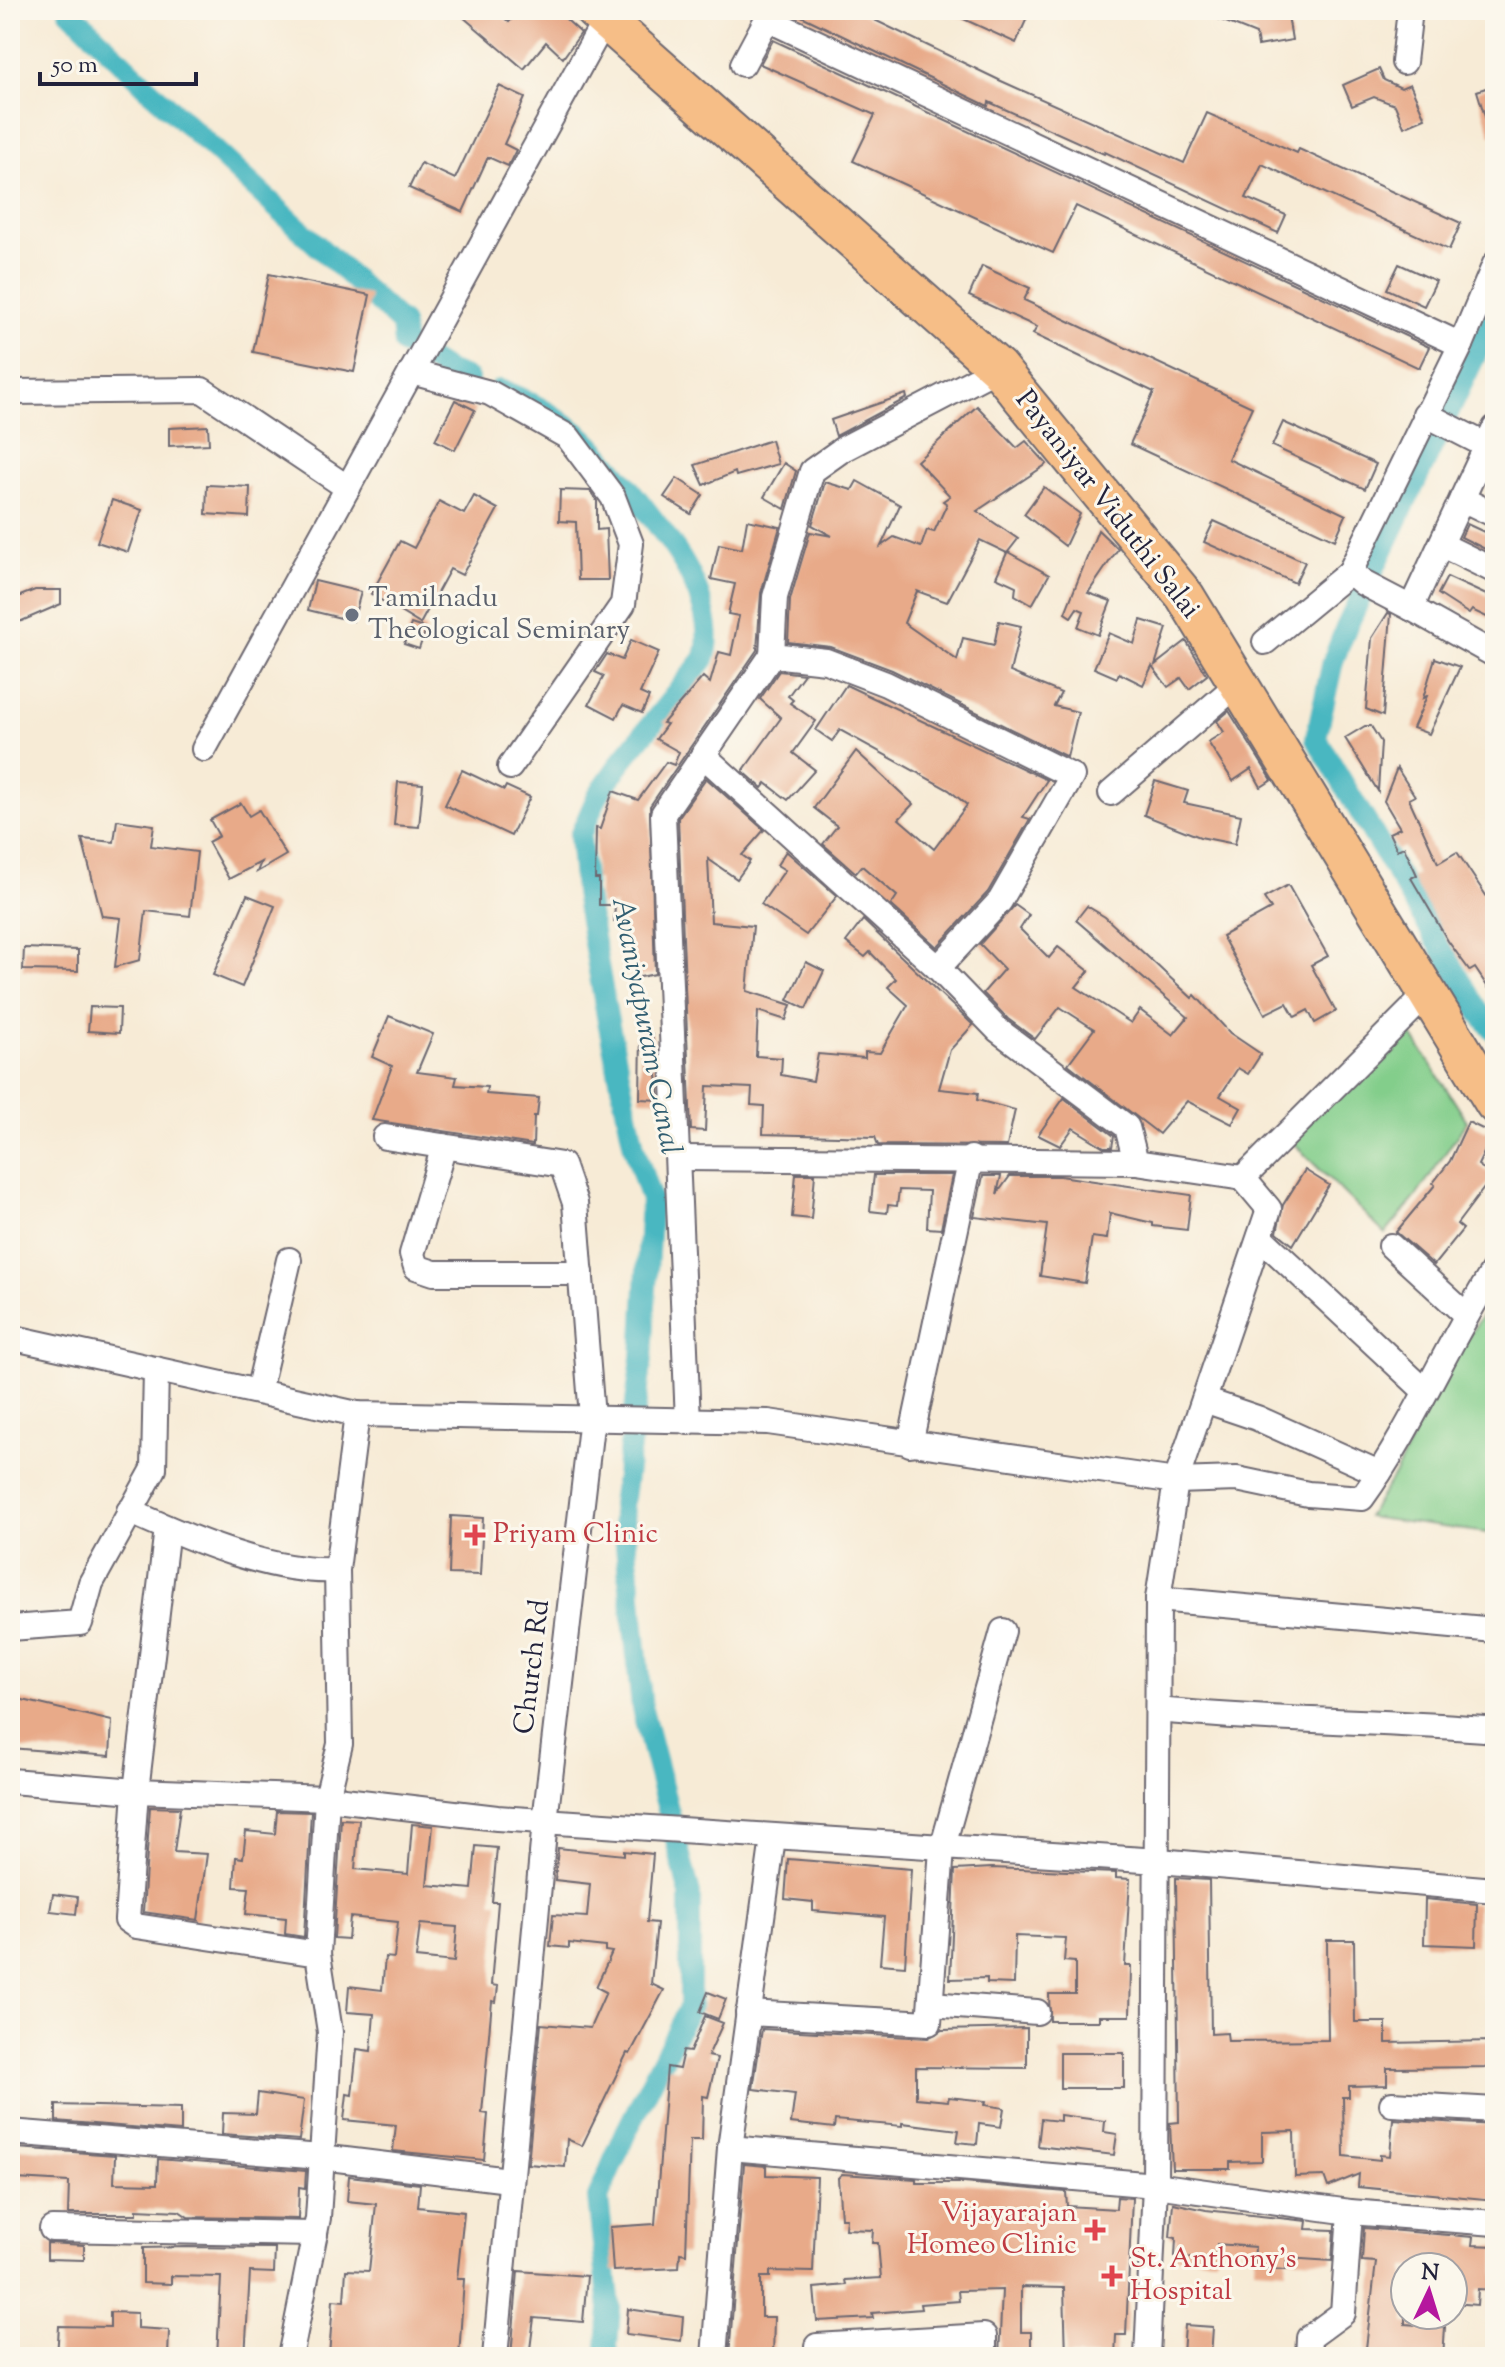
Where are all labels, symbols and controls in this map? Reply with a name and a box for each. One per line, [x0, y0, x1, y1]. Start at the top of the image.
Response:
scale bar [40, 36, 196, 86]
text: 50 m [50, 49, 98, 83]
street label: Payaniyar Viduthi Salai [1005, 382, 1209, 628]
place label: Tamilnadu Theological Seminary [368, 579, 630, 651]
marker: Tamilnadu Theological Seminary [343, 606, 361, 624]
water label: Avaniyapuram Canal [599, 893, 691, 1159]
place label: Priyam Clinic [493, 1515, 658, 1555]
marker: Priyam Clinic [464, 1524, 486, 1546]
street label: Church Rd [505, 1597, 561, 1737]
place label: Vijayarajan Homeo Clinic [907, 2194, 1077, 2266]
marker: Vijayarajan Homeo Clinic [1084, 2219, 1106, 2241]
place label: St. Anthony's Hospital [1130, 2240, 1297, 2312]
north arrow [1389, 2251, 1469, 2331]
text: N [1420, 2257, 1440, 2291]
marker: St. Anthony's Hospital [1101, 2265, 1123, 2287]

